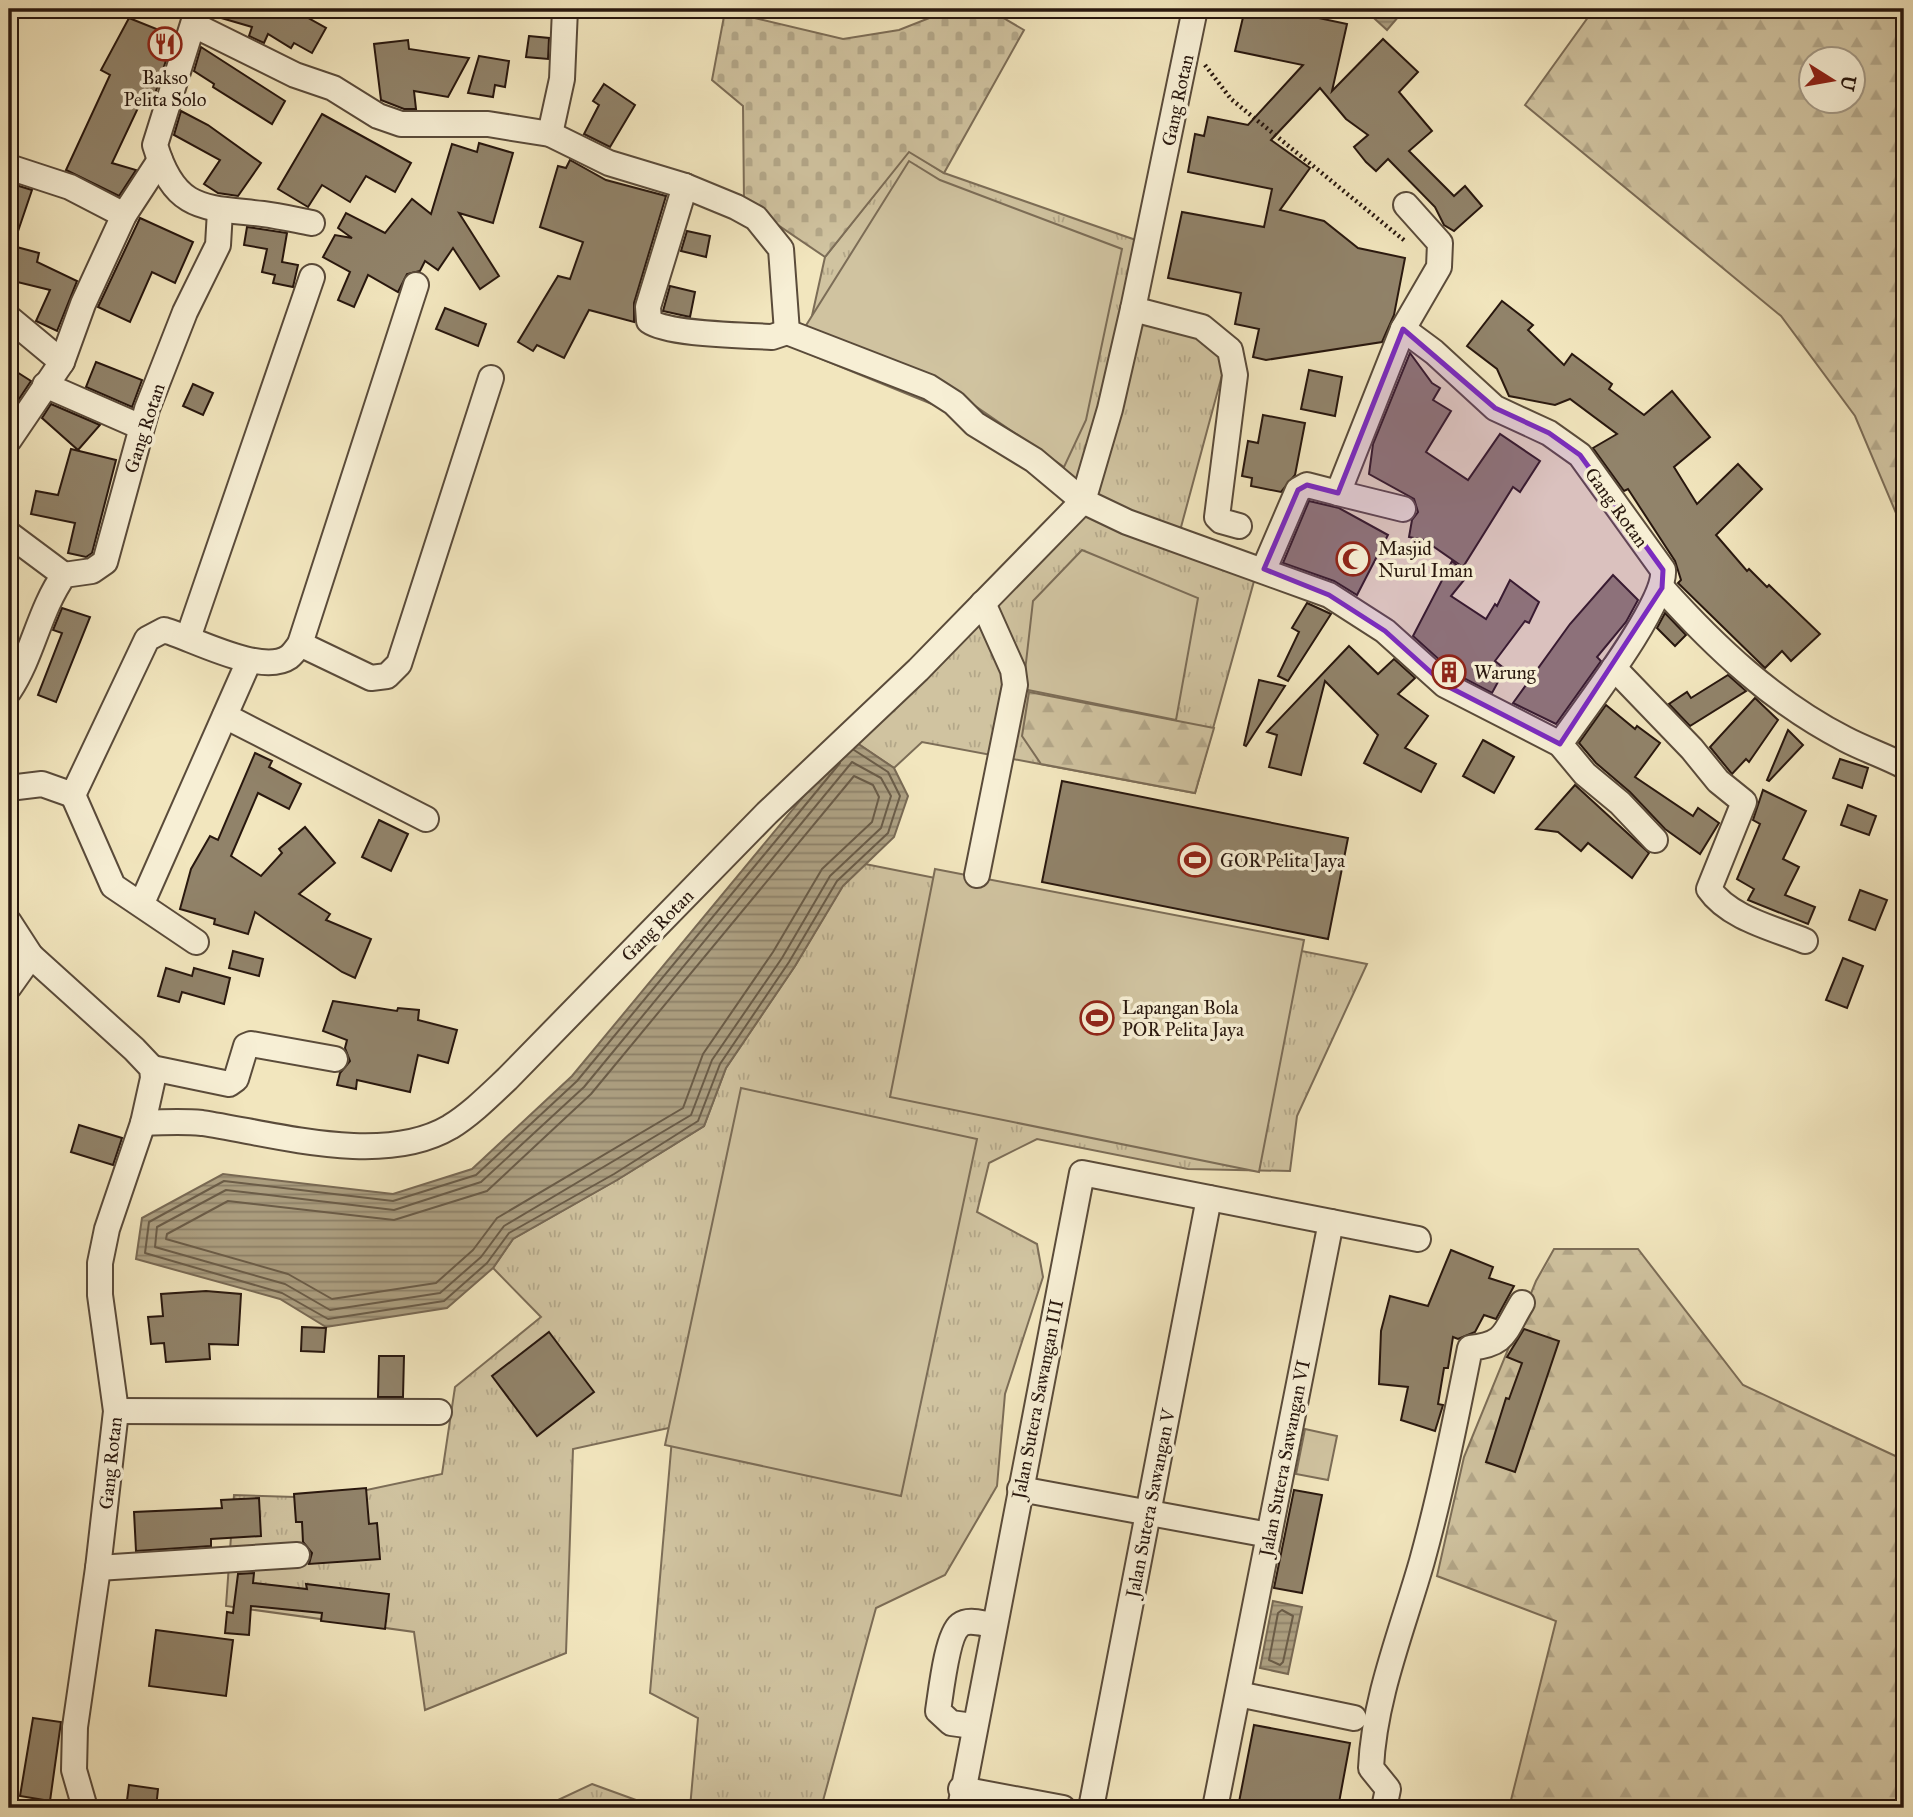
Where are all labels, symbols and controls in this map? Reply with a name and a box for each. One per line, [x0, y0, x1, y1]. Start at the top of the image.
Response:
restaurant icon: Bakso Pelita Solo [146, 25, 184, 63]
north arrow [1798, 46, 1868, 116]
street label: Gang Rotan [1157, 52, 1199, 148]
place label: Bakso Pelita Solo [124, 66, 207, 111]
text: U [1835, 74, 1861, 94]
street label: Gang Rotan [119, 380, 171, 476]
street label: Gang Rotan [1579, 463, 1653, 552]
place label: Masjid Nurul Iman [1378, 537, 1473, 582]
mosque icon: Masjid Nurul Iman [1334, 540, 1372, 578]
building icon: Warung [1430, 653, 1468, 691]
place label: Warung [1474, 661, 1536, 685]
sports icon: GOR Pelita Jaya [1176, 841, 1214, 879]
place label: GOR Pelita Jaya [1220, 849, 1346, 873]
street label: Gang Rotan [616, 884, 699, 967]
place label: Lapangan Bola POR Pelita Jaya [1122, 996, 1245, 1042]
sports icon: Lapangan Bola POR Pelita Jaya [1078, 999, 1116, 1037]
street label: Jalan Sutera Sawangan III [1006, 1297, 1069, 1503]
street label: Jalan Sutera Sawangan VI [1254, 1358, 1316, 1561]
street label: Jalan Sutera Sawangan V [1121, 1406, 1181, 1602]
street label: Gang Rotan [94, 1416, 128, 1511]

